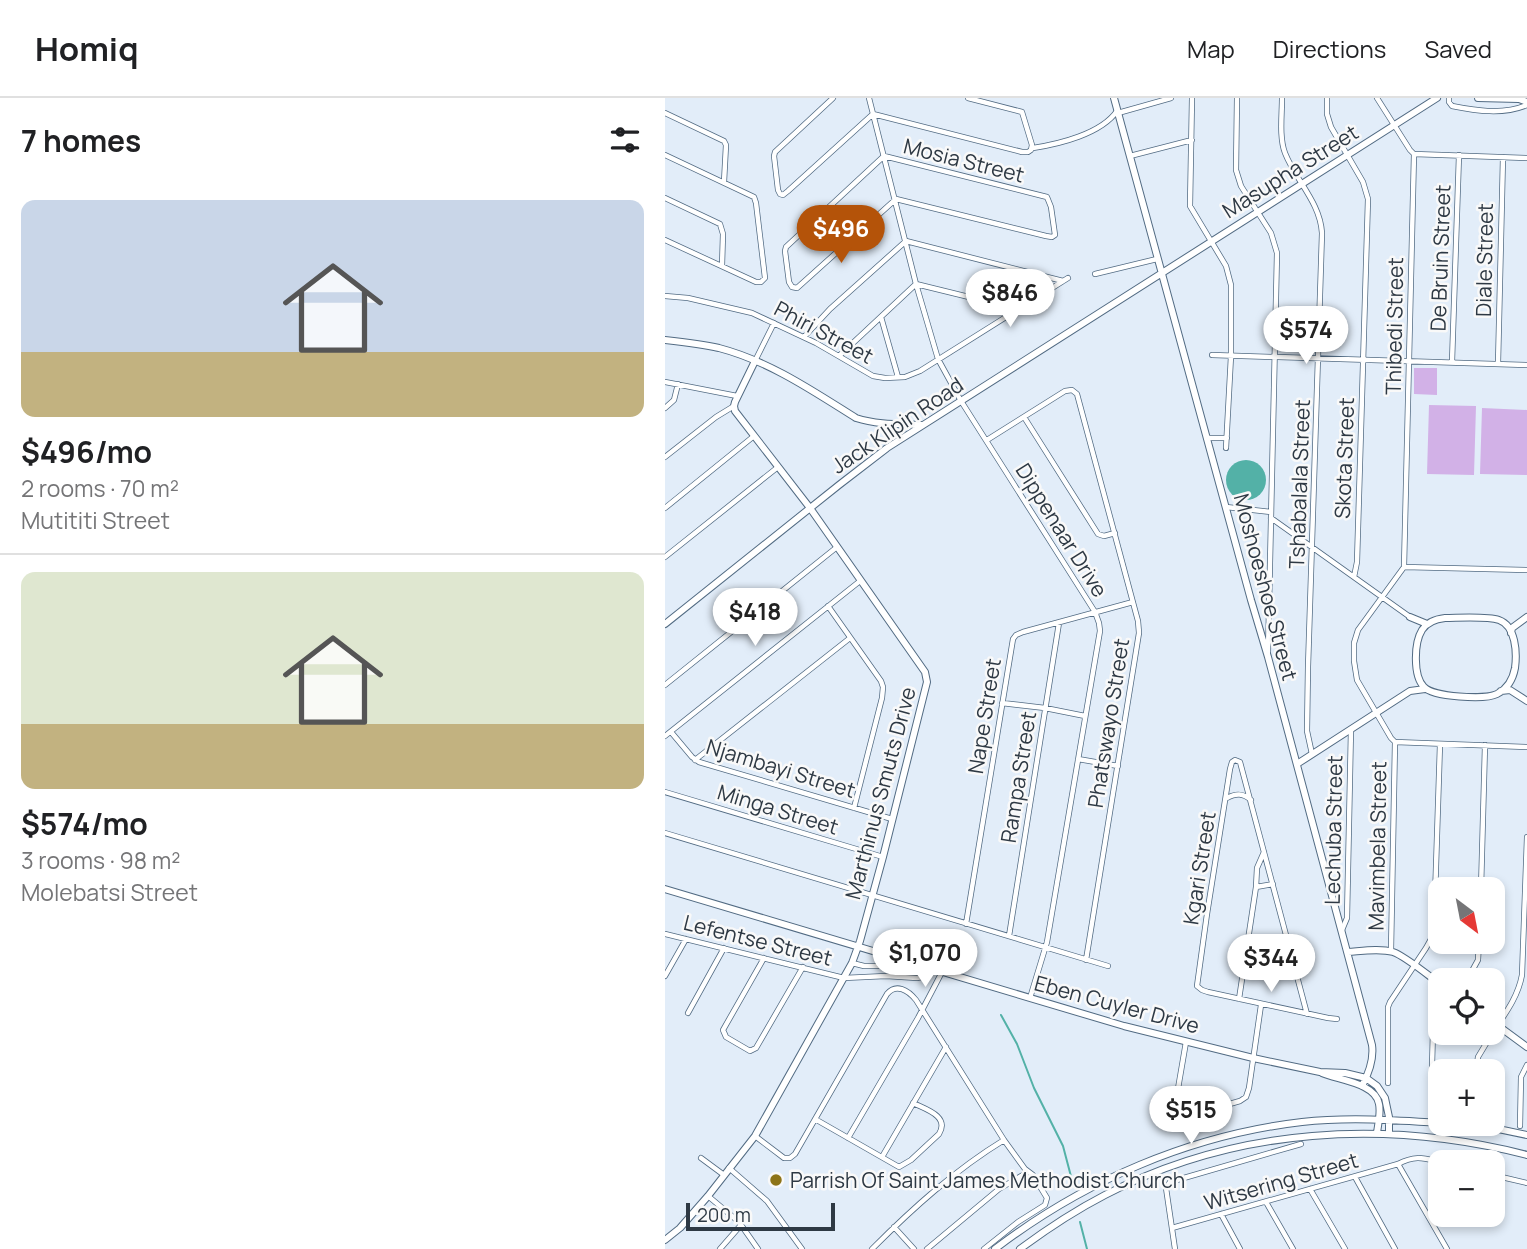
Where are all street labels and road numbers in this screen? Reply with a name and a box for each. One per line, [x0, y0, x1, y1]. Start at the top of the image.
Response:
street label: Masupha Street [1217, 118, 1363, 224]
street label: Mosia Street [901, 131, 1027, 189]
street label: De Bruin Street [1423, 184, 1457, 332]
street label: Diale Street [1469, 203, 1499, 317]
street label: Thibedi Street [1379, 257, 1409, 395]
street label: Phiri Street [770, 294, 878, 370]
street label: Jack Klipin Road [825, 370, 969, 480]
street label: Skota Street [1328, 397, 1360, 519]
street label: Tshabalala Street [1282, 399, 1316, 569]
street label: Dippenaar Drive [1010, 458, 1114, 602]
street label: Moshoeshoe Street [1228, 491, 1304, 683]
street label: Phatswayo Street [1081, 636, 1135, 810]
street label: Nape Street [961, 656, 1007, 776]
street label: Marthinus Smuts Drive [838, 684, 922, 902]
street label: Rampa Street [994, 709, 1042, 845]
street label: Njambayi Street [703, 732, 859, 804]
street label: Lechuba Street [1318, 755, 1348, 905]
street label: Mavimbela Street [1362, 761, 1392, 931]
street label: Minga Street [714, 777, 842, 841]
street label: Kgari Street [1176, 809, 1222, 927]
street label: Lefentse Street [681, 908, 835, 972]
street label: Eben Cuyler Drive [1031, 969, 1203, 1039]
street label: Witsering Street [1201, 1146, 1361, 1216]

